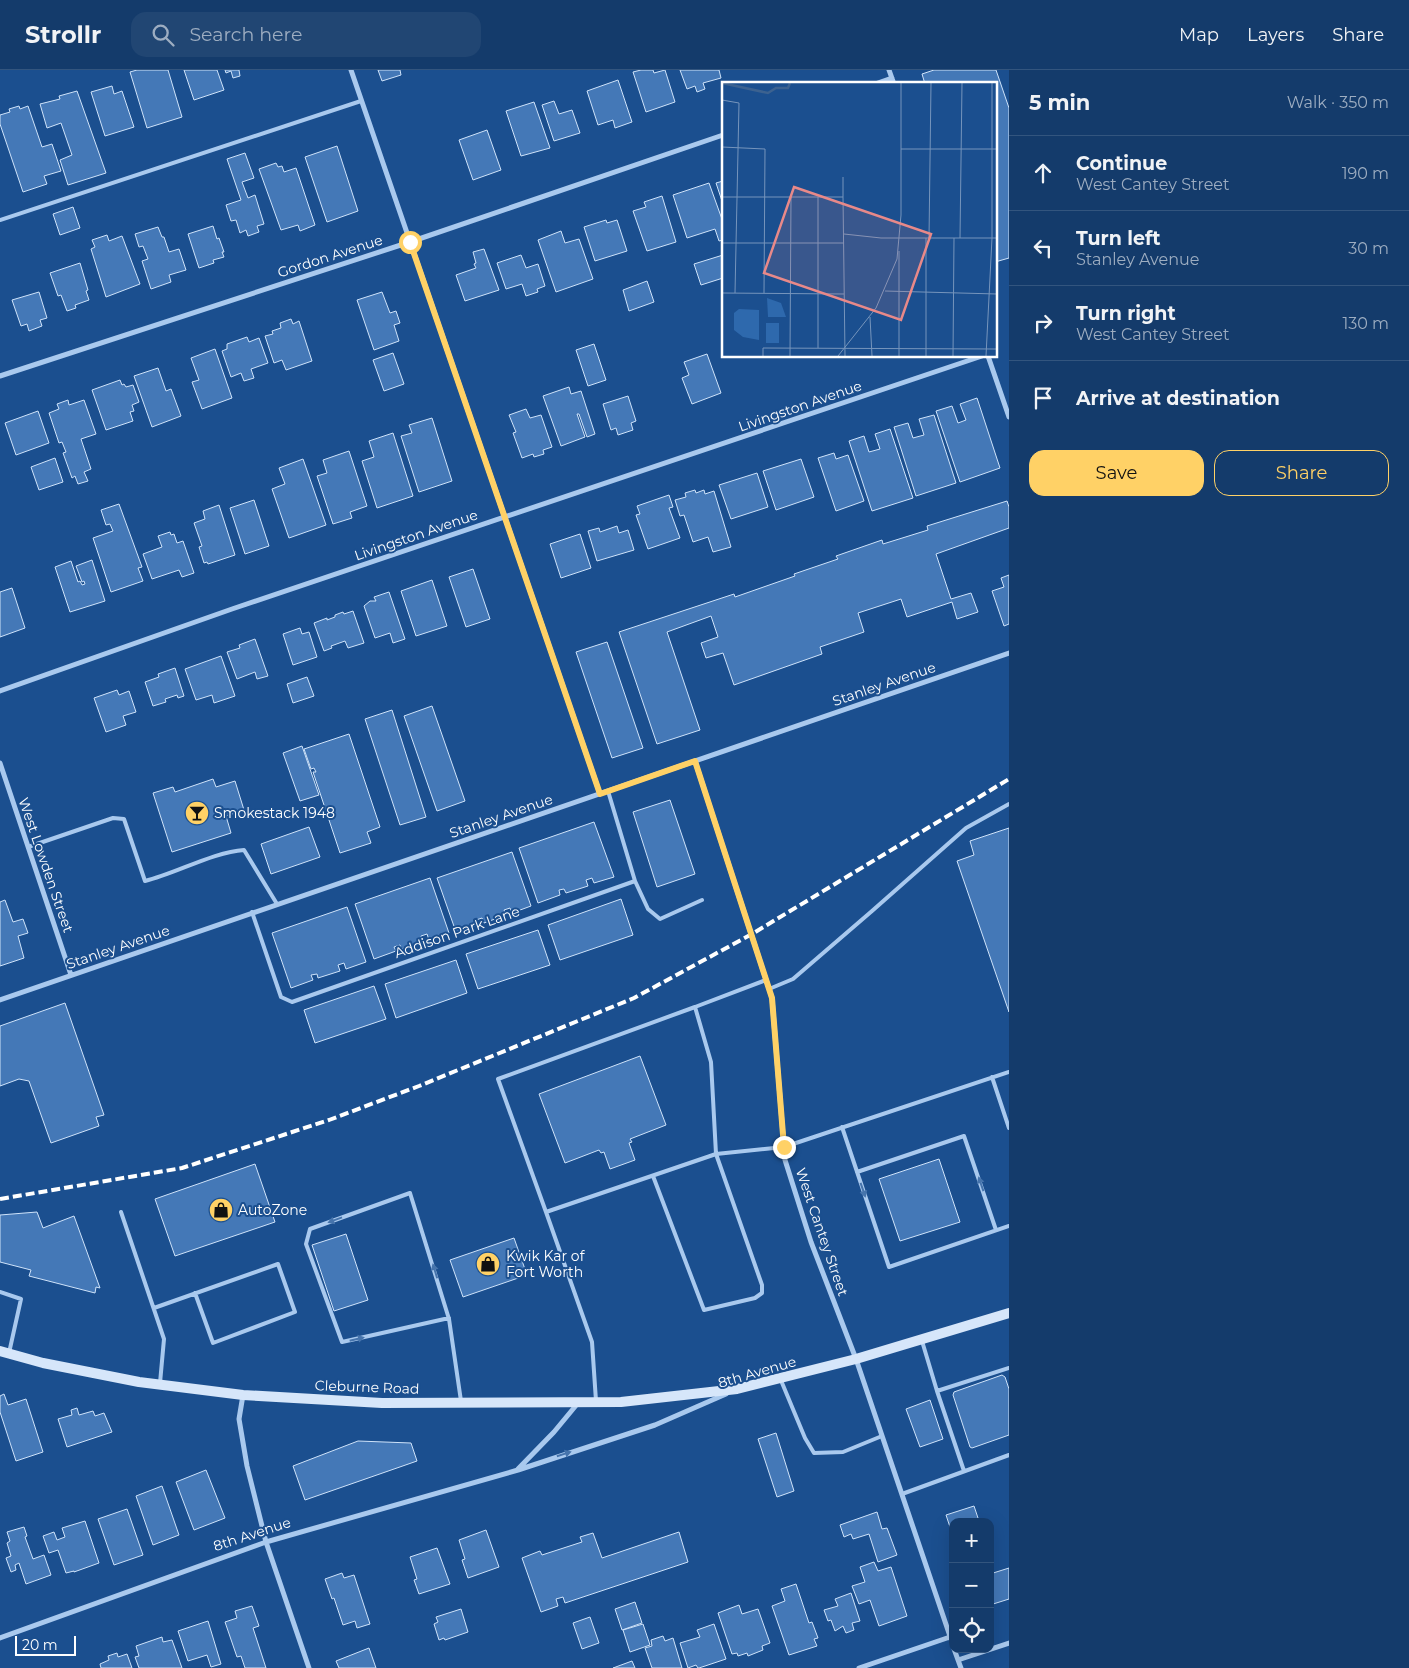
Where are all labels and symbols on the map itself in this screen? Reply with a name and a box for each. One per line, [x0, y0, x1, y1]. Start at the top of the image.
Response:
inset map [722, 82, 996, 358]
street label: Gordon Avenue [275, 231, 385, 281]
route start [399, 231, 422, 254]
street label: Livingston Avenue [736, 376, 864, 436]
street label: Livingston Avenue [352, 505, 480, 565]
street label: Stanley Avenue [830, 658, 938, 710]
street label: Stanley Avenue [447, 790, 555, 842]
street label: West Lowden Street [14, 795, 78, 935]
bar icon: Smokestack 1948 [184, 800, 210, 826]
place label: Smokestack 1948 [214, 804, 335, 822]
street label: Addison Park Lane [392, 902, 522, 962]
street label: Stanley Avenue [64, 921, 172, 973]
route end [773, 1136, 796, 1159]
street label: West Cantey Street [792, 1166, 852, 1299]
one-way arrow [976, 1176, 984, 1191]
one-way arrow [859, 1183, 867, 1198]
shop icon: AutoZone [208, 1197, 234, 1223]
place label: AutoZone [238, 1201, 307, 1219]
one-way arrow [327, 1216, 342, 1224]
place label: Kwik Kar of Fort Worth [506, 1247, 586, 1281]
shop icon: Kwik Kar of Fort Worth [475, 1251, 501, 1277]
one-way arrow [430, 1264, 438, 1279]
one-way arrow [350, 1335, 365, 1343]
street label: 8th Avenue [716, 1352, 798, 1392]
street label: Cleburne Road [314, 1376, 420, 1398]
one-way arrow [557, 1450, 572, 1458]
street label: 8th Avenue [211, 1513, 293, 1555]
scale bar [15, 1633, 76, 1656]

